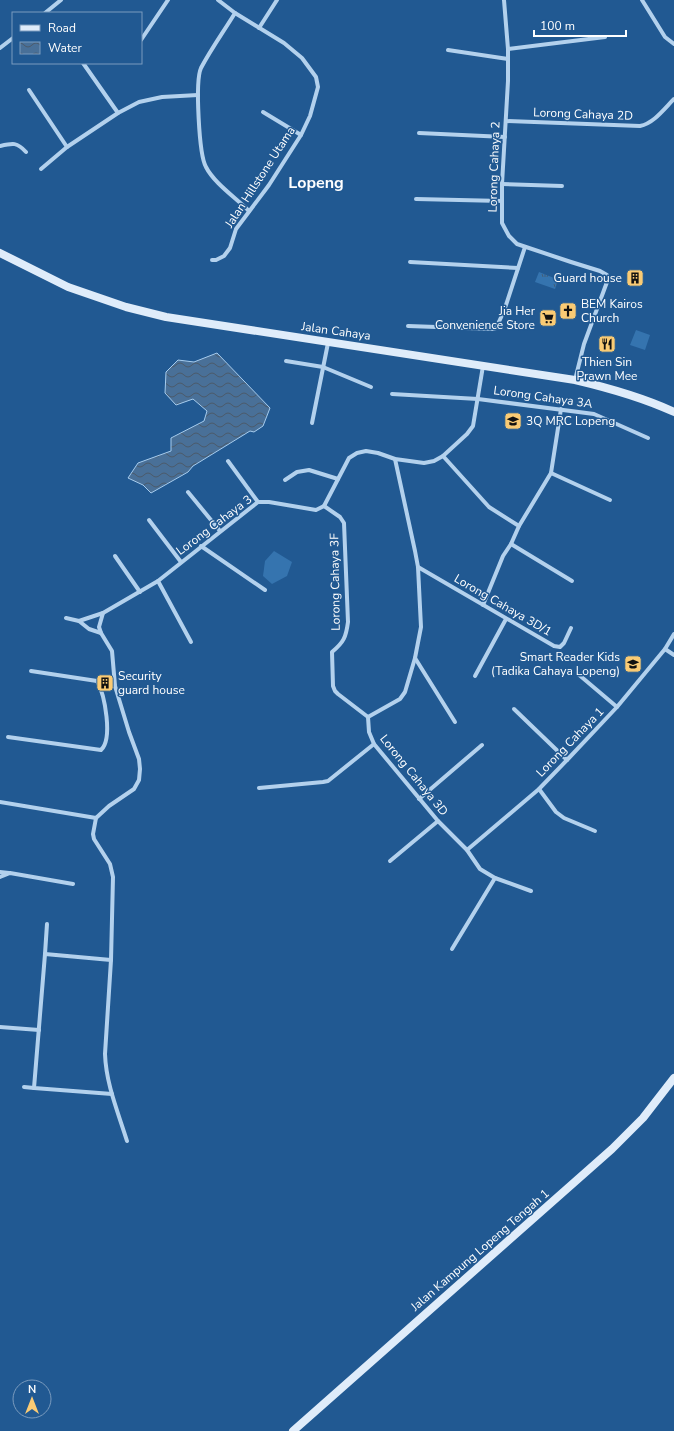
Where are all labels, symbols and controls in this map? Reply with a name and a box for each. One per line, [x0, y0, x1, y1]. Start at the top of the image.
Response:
legend [12, 12, 142, 64]
scale bar [534, 12, 626, 38]
text: 100 m [540, 18, 575, 34]
text: Road [48, 20, 76, 36]
text: Water [48, 40, 82, 56]
street label: Lorong Cahaya 2D [533, 104, 633, 124]
street label: Lorong Cahaya 2 [484, 121, 504, 213]
street label: Jalan Hillstone Utama [221, 123, 299, 232]
district label: Lopeng [288, 172, 344, 194]
building icon: Guard house [625, 268, 645, 288]
place label: Guard house [554, 270, 622, 286]
place label: BEM Kairos Church [581, 296, 643, 326]
church icon: BEM Kairos Church [558, 301, 578, 321]
place label: Jia Her Convenience Store [435, 303, 536, 333]
supermarket icon: Jia Her Convenience Store [538, 308, 558, 328]
street label: Jalan Cahaya [299, 318, 372, 344]
restaurant icon: Thien Sin Prawn Mee [597, 334, 617, 354]
place label: Thien Sin Prawn Mee [576, 354, 638, 384]
street label: Lorong Cahaya 3A [492, 382, 594, 412]
school or university icon: 3Q MRC Lopeng [503, 411, 523, 431]
place label: 3Q MRC Lopeng [526, 413, 615, 429]
street label: Lorong Cahaya 3 [173, 491, 255, 559]
street label: Lorong Cahaya 3F [326, 533, 344, 631]
street label: Lorong Cahaya 3D/1 [451, 570, 555, 640]
place label: Smart Reader Kids (Tadika Cahaya Lopeng) [491, 649, 620, 679]
school or university icon: Smart Reader Kids (Tadika Cahaya Lopeng) [623, 654, 643, 674]
place label: Security guard house [118, 668, 185, 698]
building icon: Security guard house [95, 673, 115, 693]
street label: Lorong Cahaya 1 [533, 704, 607, 780]
street label: Lorong Cahaya 3D [376, 731, 452, 819]
street label: Jalan Kampung Lopeng Tengah 1 [407, 1185, 553, 1315]
north arrow [12, 1379, 52, 1419]
text: N [28, 1382, 36, 1397]

